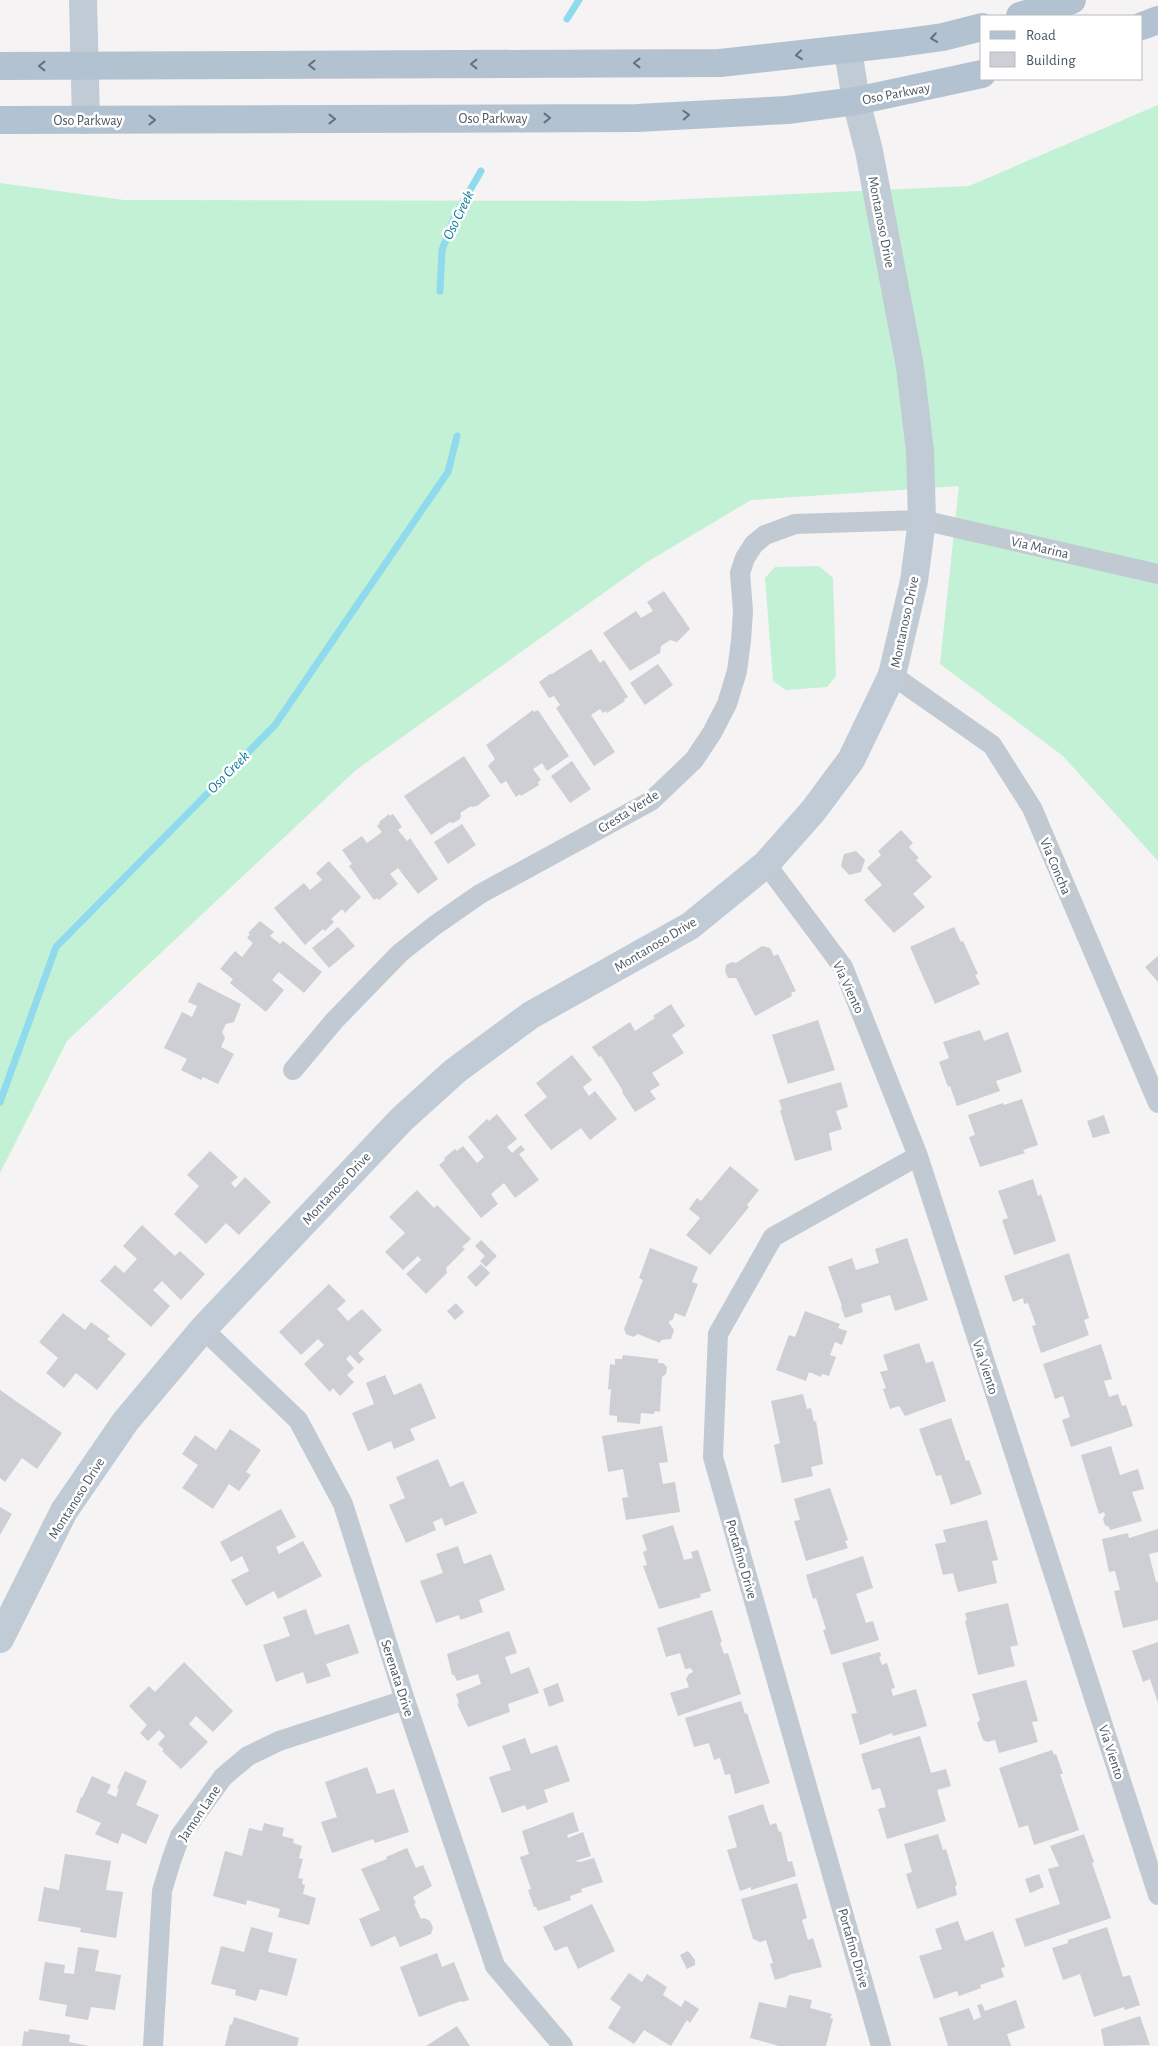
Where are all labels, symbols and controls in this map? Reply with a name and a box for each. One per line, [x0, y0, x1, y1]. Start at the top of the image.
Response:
legend [980, 15, 1143, 80]
text: Road [1026, 28, 1056, 43]
one-way arrow [930, 32, 938, 43]
one-way arrow [795, 49, 803, 60]
text: Building [1026, 53, 1076, 68]
one-way arrow [633, 58, 640, 68]
one-way arrow [470, 59, 478, 69]
one-way arrow [308, 60, 316, 70]
one-way arrow [38, 61, 46, 71]
street label: Oso Parkway [861, 81, 931, 107]
one-way arrow [682, 110, 690, 121]
street label: Oso Parkway [459, 112, 527, 126]
one-way arrow [544, 113, 551, 123]
street label: Oso Parkway [54, 114, 122, 128]
one-way arrow [328, 114, 336, 124]
one-way arrow [148, 115, 156, 125]
street label: Montanoso Drive [865, 175, 897, 269]
water label: Oso Creek [440, 188, 477, 242]
street label: Via Marina [1010, 535, 1071, 562]
street label: Montanoso Drive [888, 575, 922, 669]
water label: Oso Creek [204, 748, 252, 796]
street label: Cresta Verde [596, 788, 661, 836]
street label: Via Concha [1037, 836, 1073, 897]
street label: Montanoso Drive [612, 915, 699, 975]
street label: Via Viento [830, 959, 866, 1016]
street label: Montanoso Drive [300, 1150, 374, 1228]
street label: Via Viento [970, 1338, 1000, 1396]
street label: Montanoso Drive [46, 1455, 107, 1542]
street label: Portafino Drive [723, 1518, 759, 1601]
street label: Serenata Drive [378, 1638, 416, 1718]
street label: Via Viento [1096, 1723, 1126, 1781]
street label: Jamon Lane [176, 1783, 223, 1844]
street label: Portafino Drive [835, 1907, 871, 1990]

